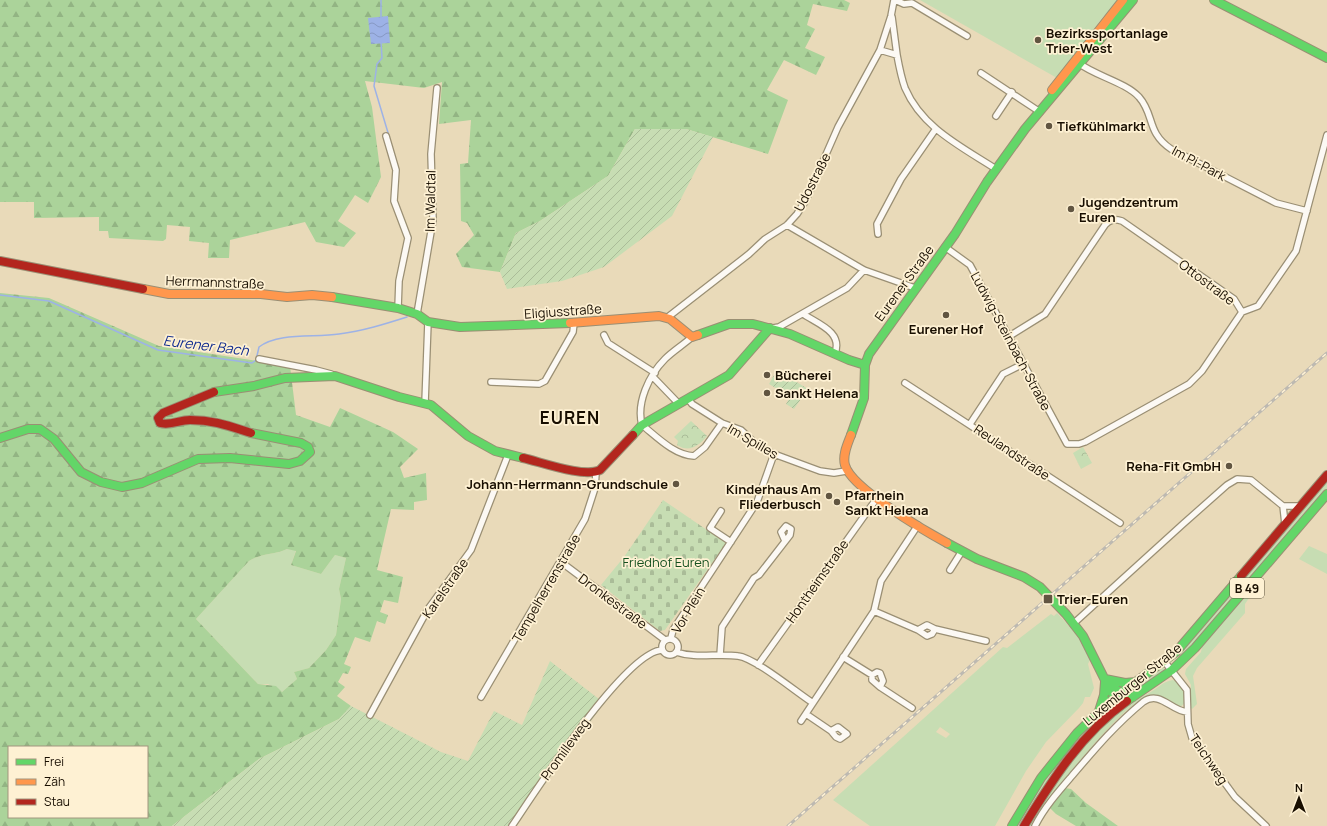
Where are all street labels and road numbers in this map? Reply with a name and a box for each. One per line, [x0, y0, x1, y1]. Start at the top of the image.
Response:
street label: Im Pi-Park [1169, 141, 1230, 185]
street label: Udostraße [790, 149, 835, 214]
street label: Im Waldtal [420, 170, 440, 232]
street label: Eurener Straße [870, 241, 938, 325]
street label: Ottostraße [1175, 255, 1239, 309]
street label: Ludwig-Steinbach-Straße [967, 268, 1056, 414]
street label: Herrmannstraße [165, 271, 265, 293]
street label: Eligiusstraße [524, 299, 603, 323]
street label: Im Spilles [724, 419, 782, 463]
street label: Reulandstraße [970, 420, 1054, 484]
street label: Tempelherrenstraße [508, 530, 585, 645]
street label: Hontheimstraße [782, 535, 853, 626]
street label: Karelstraße [418, 554, 472, 621]
street label: Dronkestraße [575, 569, 651, 633]
road number: B 49 [1230, 578, 1264, 598]
street label: Vor Plein [667, 583, 709, 637]
street label: Luxemburger Straße [1079, 638, 1185, 729]
street label: Promilleweg [536, 714, 594, 784]
street label: Teichweg [1186, 730, 1232, 788]

